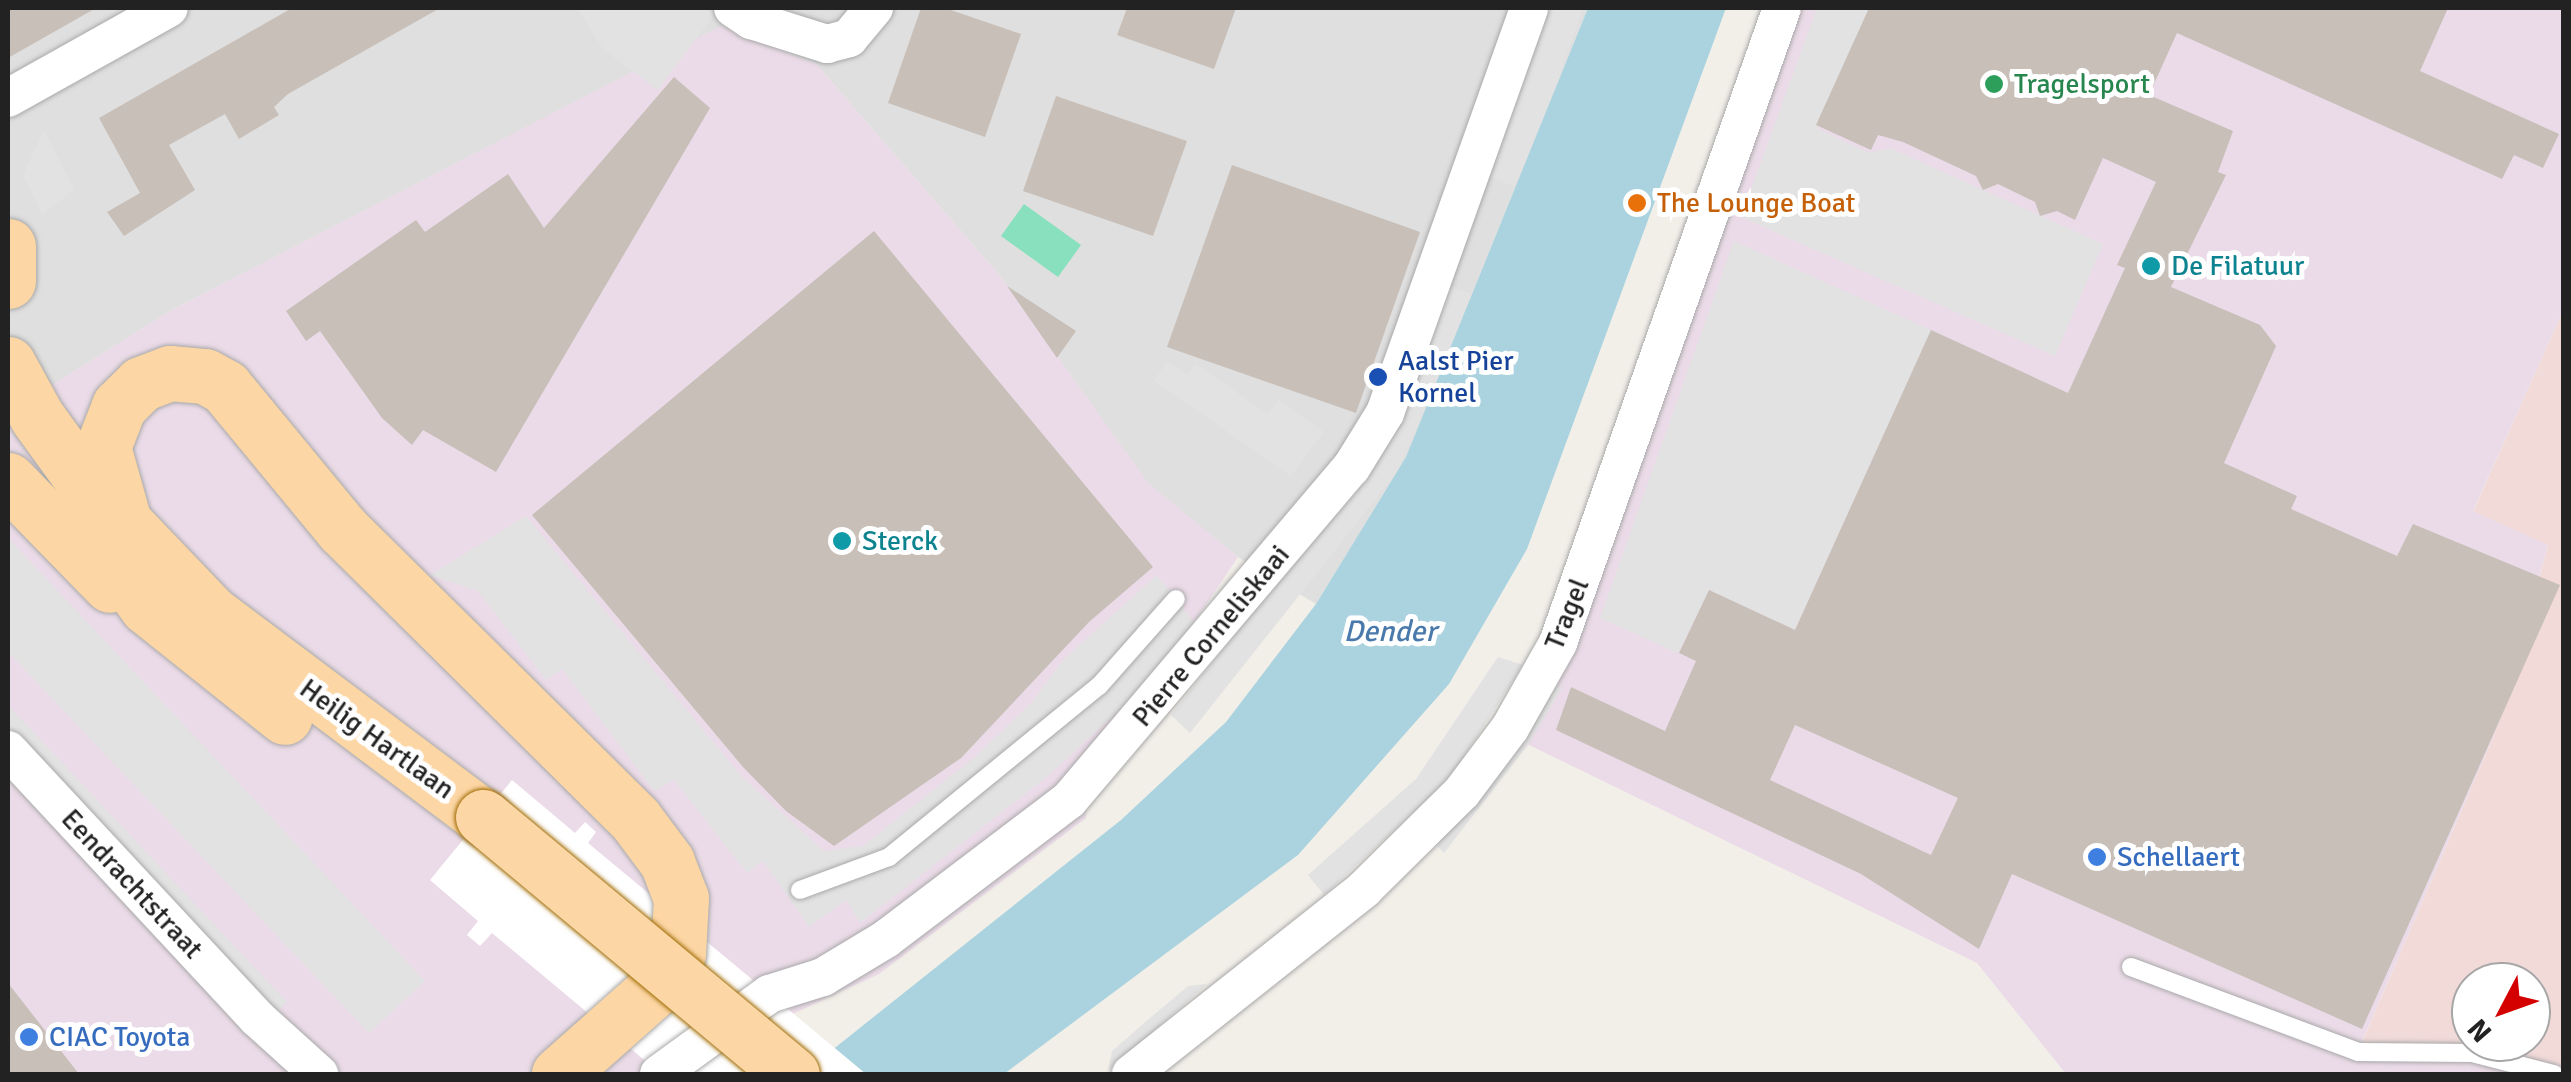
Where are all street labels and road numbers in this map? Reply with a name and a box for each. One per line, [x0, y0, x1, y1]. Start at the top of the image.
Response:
street label: Pierre Corneliskaai [1125, 538, 1297, 734]
street label: Tragel [1538, 574, 1596, 654]
street label: Heilig Hartlaan [293, 672, 461, 806]
street label: Eendrachtstraat [54, 802, 210, 966]

